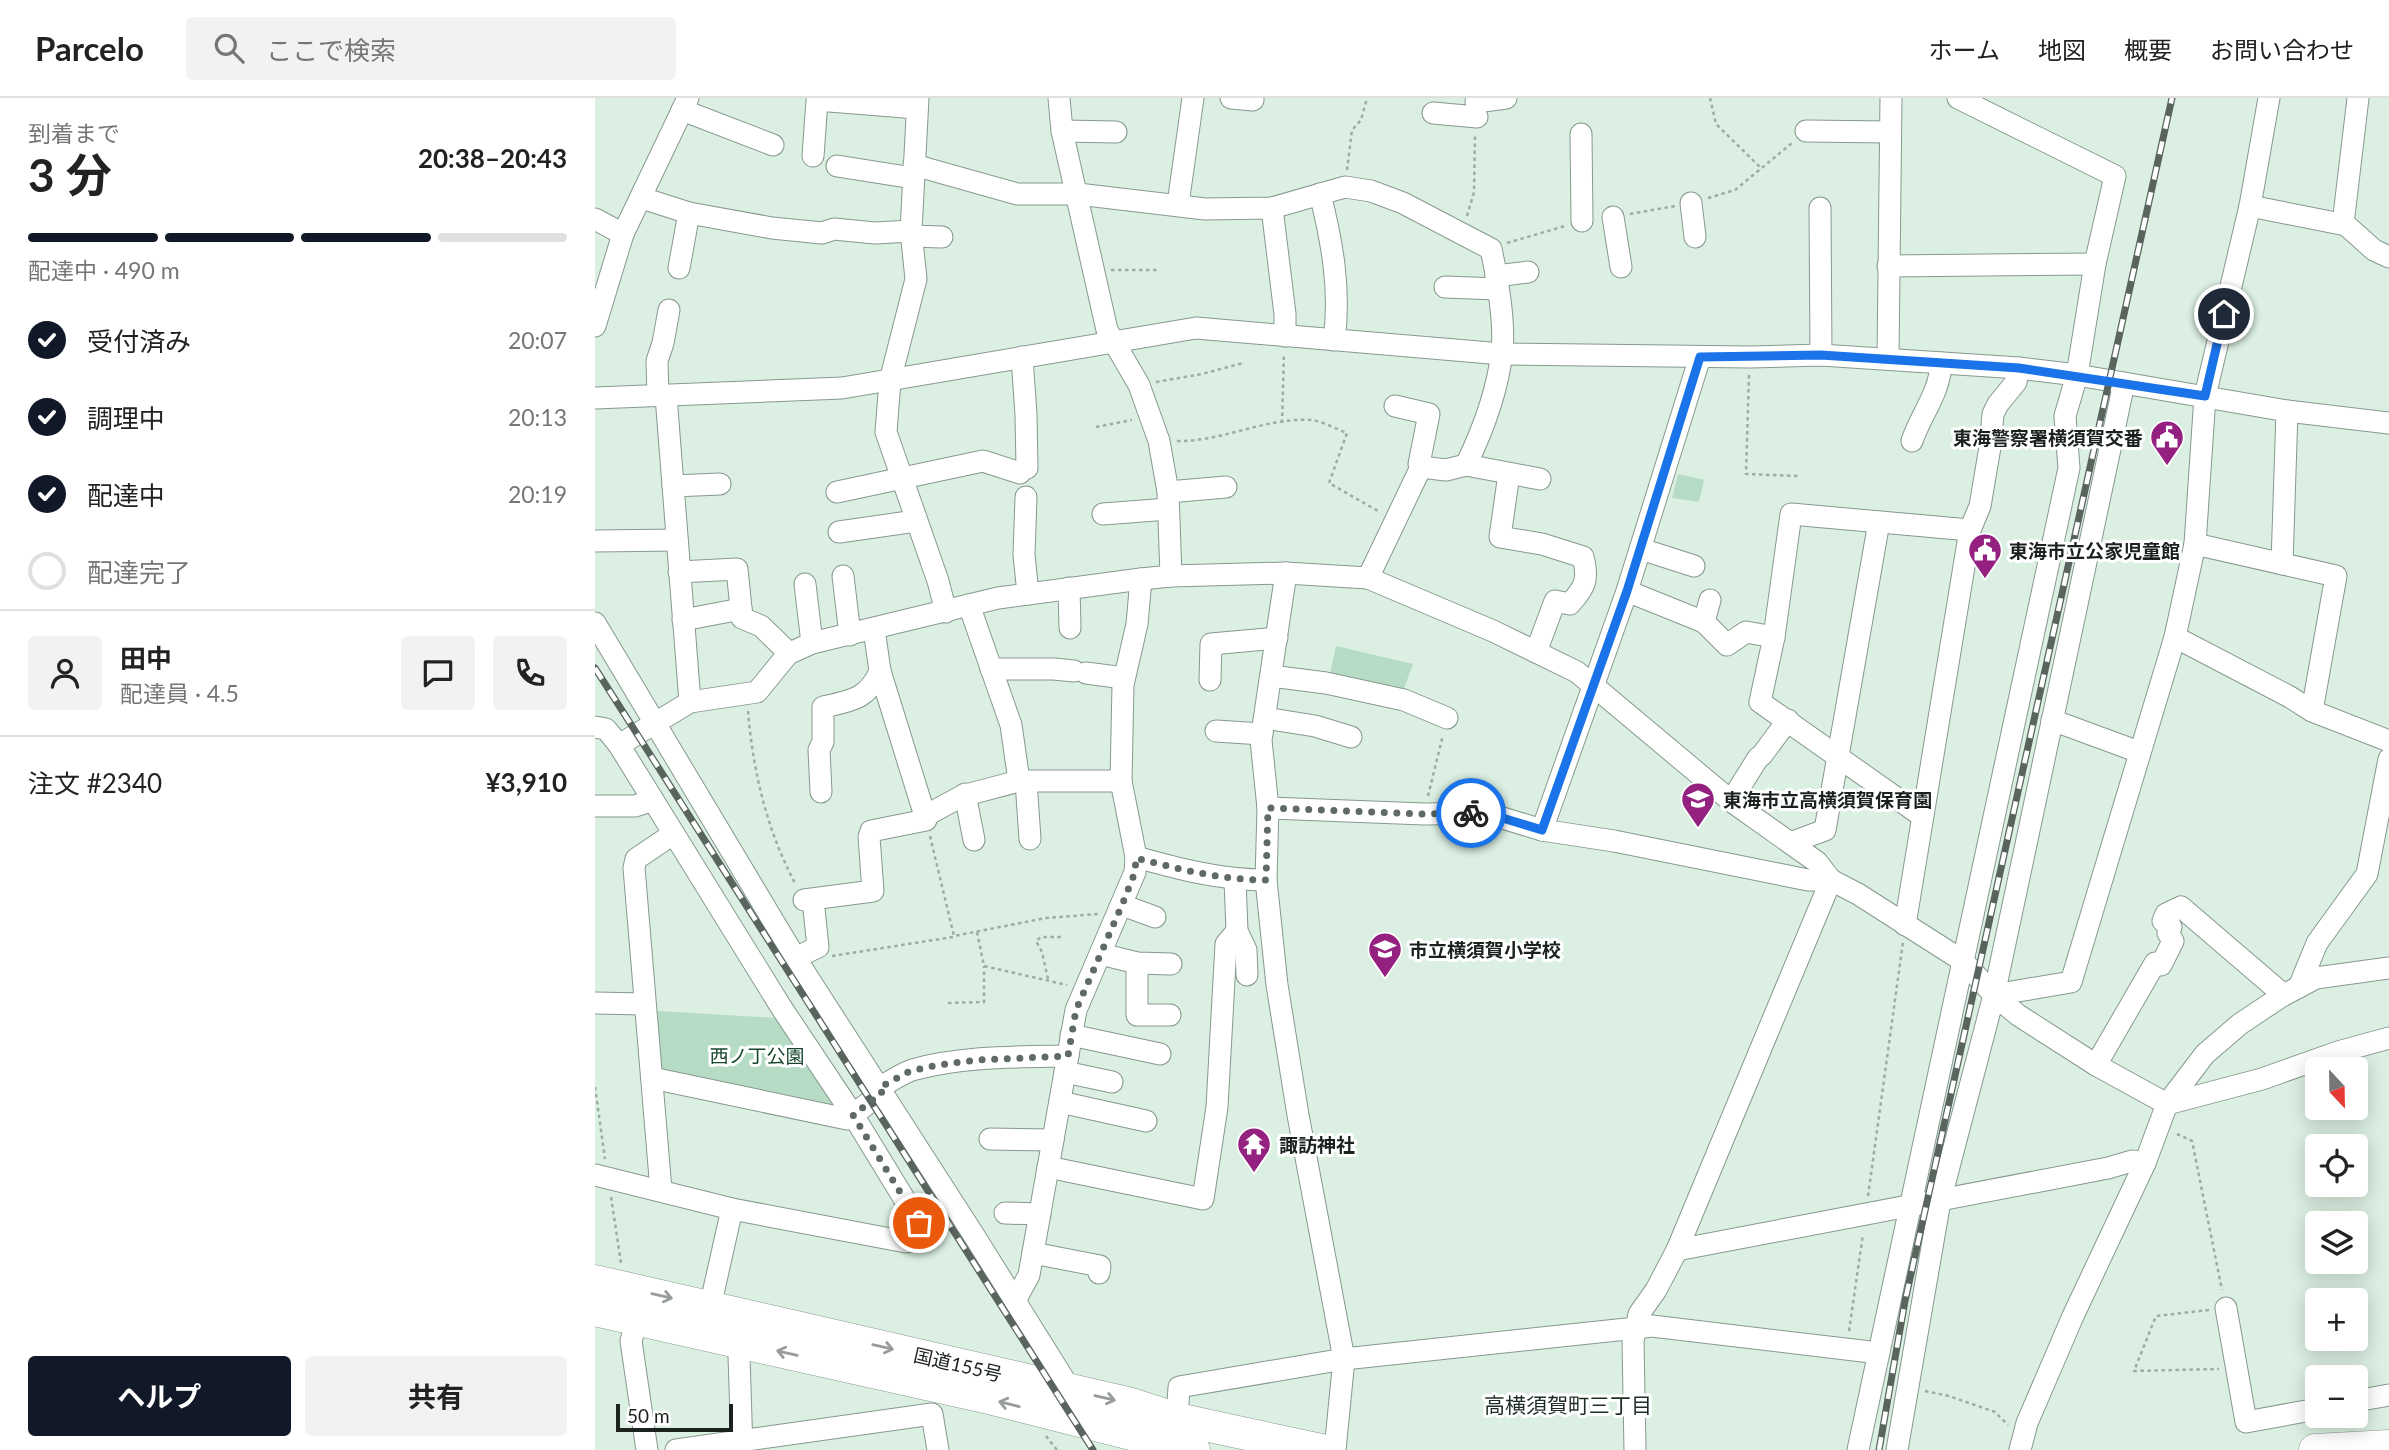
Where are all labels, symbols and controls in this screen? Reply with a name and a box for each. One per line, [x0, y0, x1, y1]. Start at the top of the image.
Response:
search box [186, 17, 676, 80]
text: Parcelo [35, 28, 144, 68]
icon: search [210, 29, 248, 67]
text: ここで検索 [266, 34, 396, 66]
text: ホーム [1929, 35, 2000, 64]
text: 地図 [2038, 35, 2086, 64]
text: 概要 [2124, 35, 2172, 64]
text: お問い合わせ [2210, 35, 2354, 64]
text: 到着まで [28, 119, 120, 147]
text: 20:38–20:43 [418, 142, 567, 174]
text: 3 分 [28, 147, 112, 202]
text: 配達中 · 490 m [28, 256, 180, 284]
pin [2194, 284, 2254, 344]
icon: home [2205, 295, 2243, 333]
icon: check [28, 321, 66, 359]
text: 受付済み [87, 325, 191, 357]
text: 20:07 [508, 326, 567, 354]
icon: check [28, 398, 66, 436]
text: 調理中 [87, 402, 165, 434]
text: 20:13 [508, 403, 567, 431]
public building icon: 東海警察署横須賀交番 [2148, 418, 2186, 467]
place label: 東海警察署横須賀交番 [1953, 426, 2143, 449]
icon: check [28, 475, 66, 513]
text: 配達中 [87, 479, 165, 511]
text: 20:19 [508, 480, 567, 508]
public building icon: 東海市立公家児童館 [1966, 531, 2004, 580]
place label: 東海市立公家児童館 [2009, 539, 2180, 562]
text: 配達完了 [87, 556, 191, 588]
button: person [28, 636, 102, 710]
button: chat [401, 636, 475, 710]
button: phone [493, 636, 567, 710]
text: 田中 [120, 642, 172, 674]
text: 配達員 · 4.5 [120, 679, 239, 707]
text: ¥3,910 [486, 766, 567, 798]
text: 注文 #2340 [28, 767, 162, 799]
courier [1436, 778, 1506, 848]
school or university icon: 東海市立高横須賀保育園 [1679, 780, 1717, 829]
place label: 東海市立高横須賀保育園 [1723, 788, 1932, 811]
icon: bike [1452, 794, 1490, 832]
school or university icon: 市立横須賀小学校 [1366, 930, 1404, 979]
place label: 市立横須賀小学校 [1409, 938, 1561, 961]
park label: 西ノ丁公園 [709, 1044, 805, 1067]
north arrow [2305, 1057, 2368, 1120]
map controls [2305, 1057, 2368, 1428]
temple icon: 諏訪神社 [1235, 1125, 1273, 1174]
place label: 諏訪神社 [1279, 1133, 1355, 1156]
button: locate [2305, 1134, 2368, 1197]
pin [889, 1193, 949, 1253]
icon: bag [900, 1204, 938, 1242]
button: layers [2305, 1211, 2368, 1274]
button: + [2305, 1288, 2368, 1351]
one-way arrow [650, 1290, 672, 1303]
one-way arrow [871, 1340, 894, 1354]
street label: 国道155号 [912, 1343, 1004, 1385]
one-way arrow [776, 1346, 799, 1359]
button: ヘルプ [28, 1356, 291, 1436]
button: 共有 [305, 1356, 567, 1436]
button: − [2305, 1365, 2368, 1428]
one-way arrow [1093, 1391, 1116, 1405]
district label: 高横須賀町三丁目 [1484, 1392, 1652, 1417]
one-way arrow [998, 1397, 1021, 1410]
scale bar [616, 1401, 733, 1433]
text: 50 m [627, 1404, 670, 1427]

